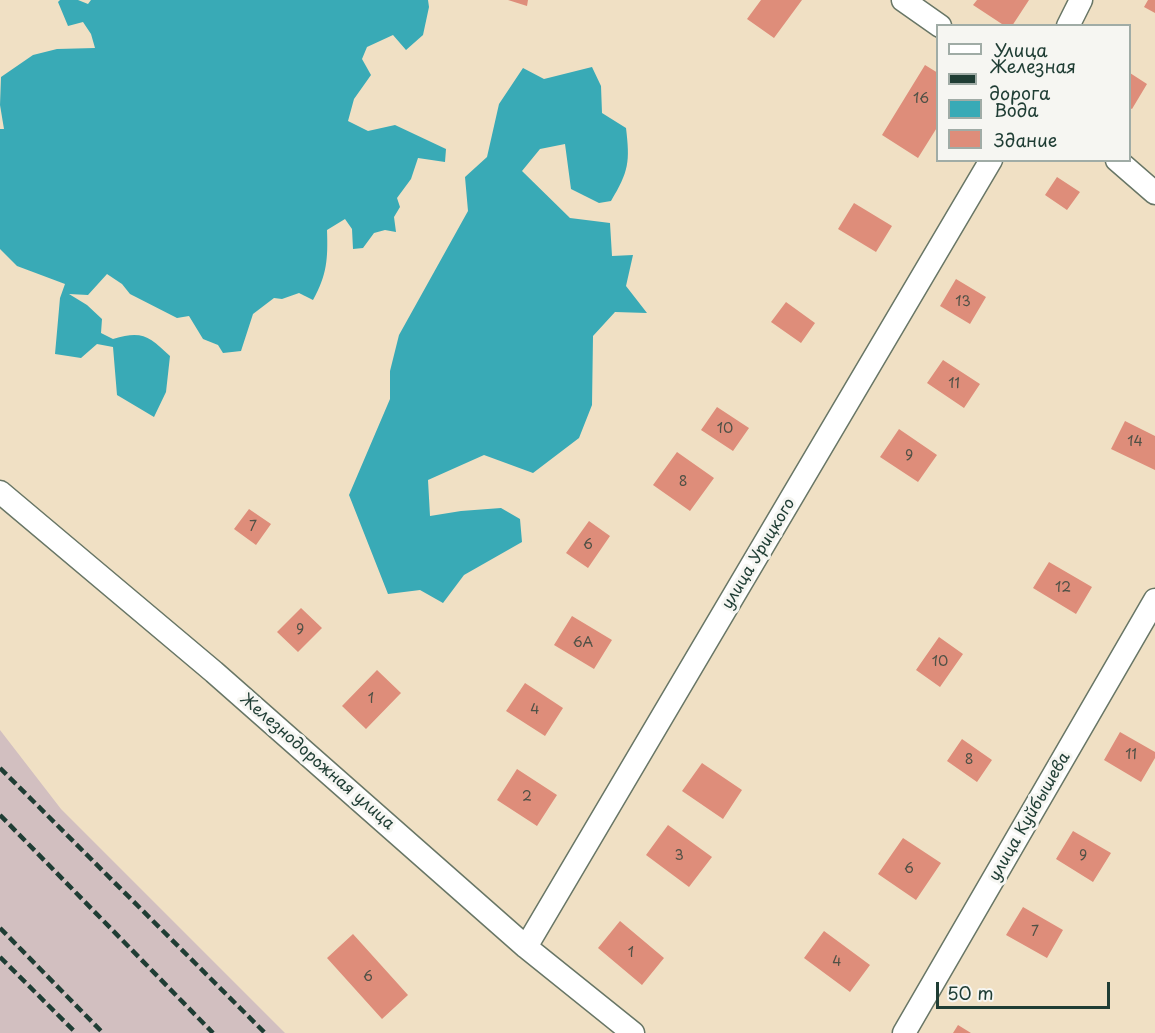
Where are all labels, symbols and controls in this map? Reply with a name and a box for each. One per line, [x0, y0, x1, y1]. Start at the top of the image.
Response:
legend [936, 24, 1131, 162]
text: Улица [994, 36, 1048, 63]
text: Железная дорога [989, 52, 1076, 106]
house number: 16 [913, 91, 929, 107]
text: Вода [994, 96, 1039, 123]
text: Здание [994, 126, 1057, 153]
house number: 13 [955, 294, 971, 310]
house number: 11 [948, 376, 960, 392]
house number: 10 [717, 421, 733, 437]
house number: 14 [1127, 434, 1143, 450]
house number: 9 [905, 448, 913, 464]
house number: 8 [679, 474, 687, 490]
street label: улица Урицкого [718, 495, 800, 613]
house number: 7 [249, 519, 257, 535]
house number: 6 [583, 537, 593, 553]
house number: 12 [1055, 580, 1071, 596]
house number: 9 [296, 622, 304, 638]
house number: 6А [573, 635, 593, 651]
house number: 10 [932, 654, 948, 670]
street label: Железнодорожная улица [236, 690, 398, 834]
house number: 1 [368, 691, 374, 707]
house number: 4 [530, 702, 540, 718]
house number: 11 [1125, 747, 1137, 763]
street label: улица Куйбышева [985, 749, 1075, 885]
house number: 8 [965, 752, 973, 768]
house number: 2 [522, 789, 532, 805]
house number: 3 [674, 848, 684, 864]
house number: 9 [1079, 848, 1087, 864]
house number: 6 [904, 861, 914, 877]
house number: 7 [1031, 924, 1039, 940]
house number: 1 [628, 945, 634, 961]
house number: 4 [832, 954, 842, 970]
house number: 6 [363, 969, 373, 985]
scale bar [939, 970, 1113, 1008]
text: 50 m [947, 979, 994, 1006]

